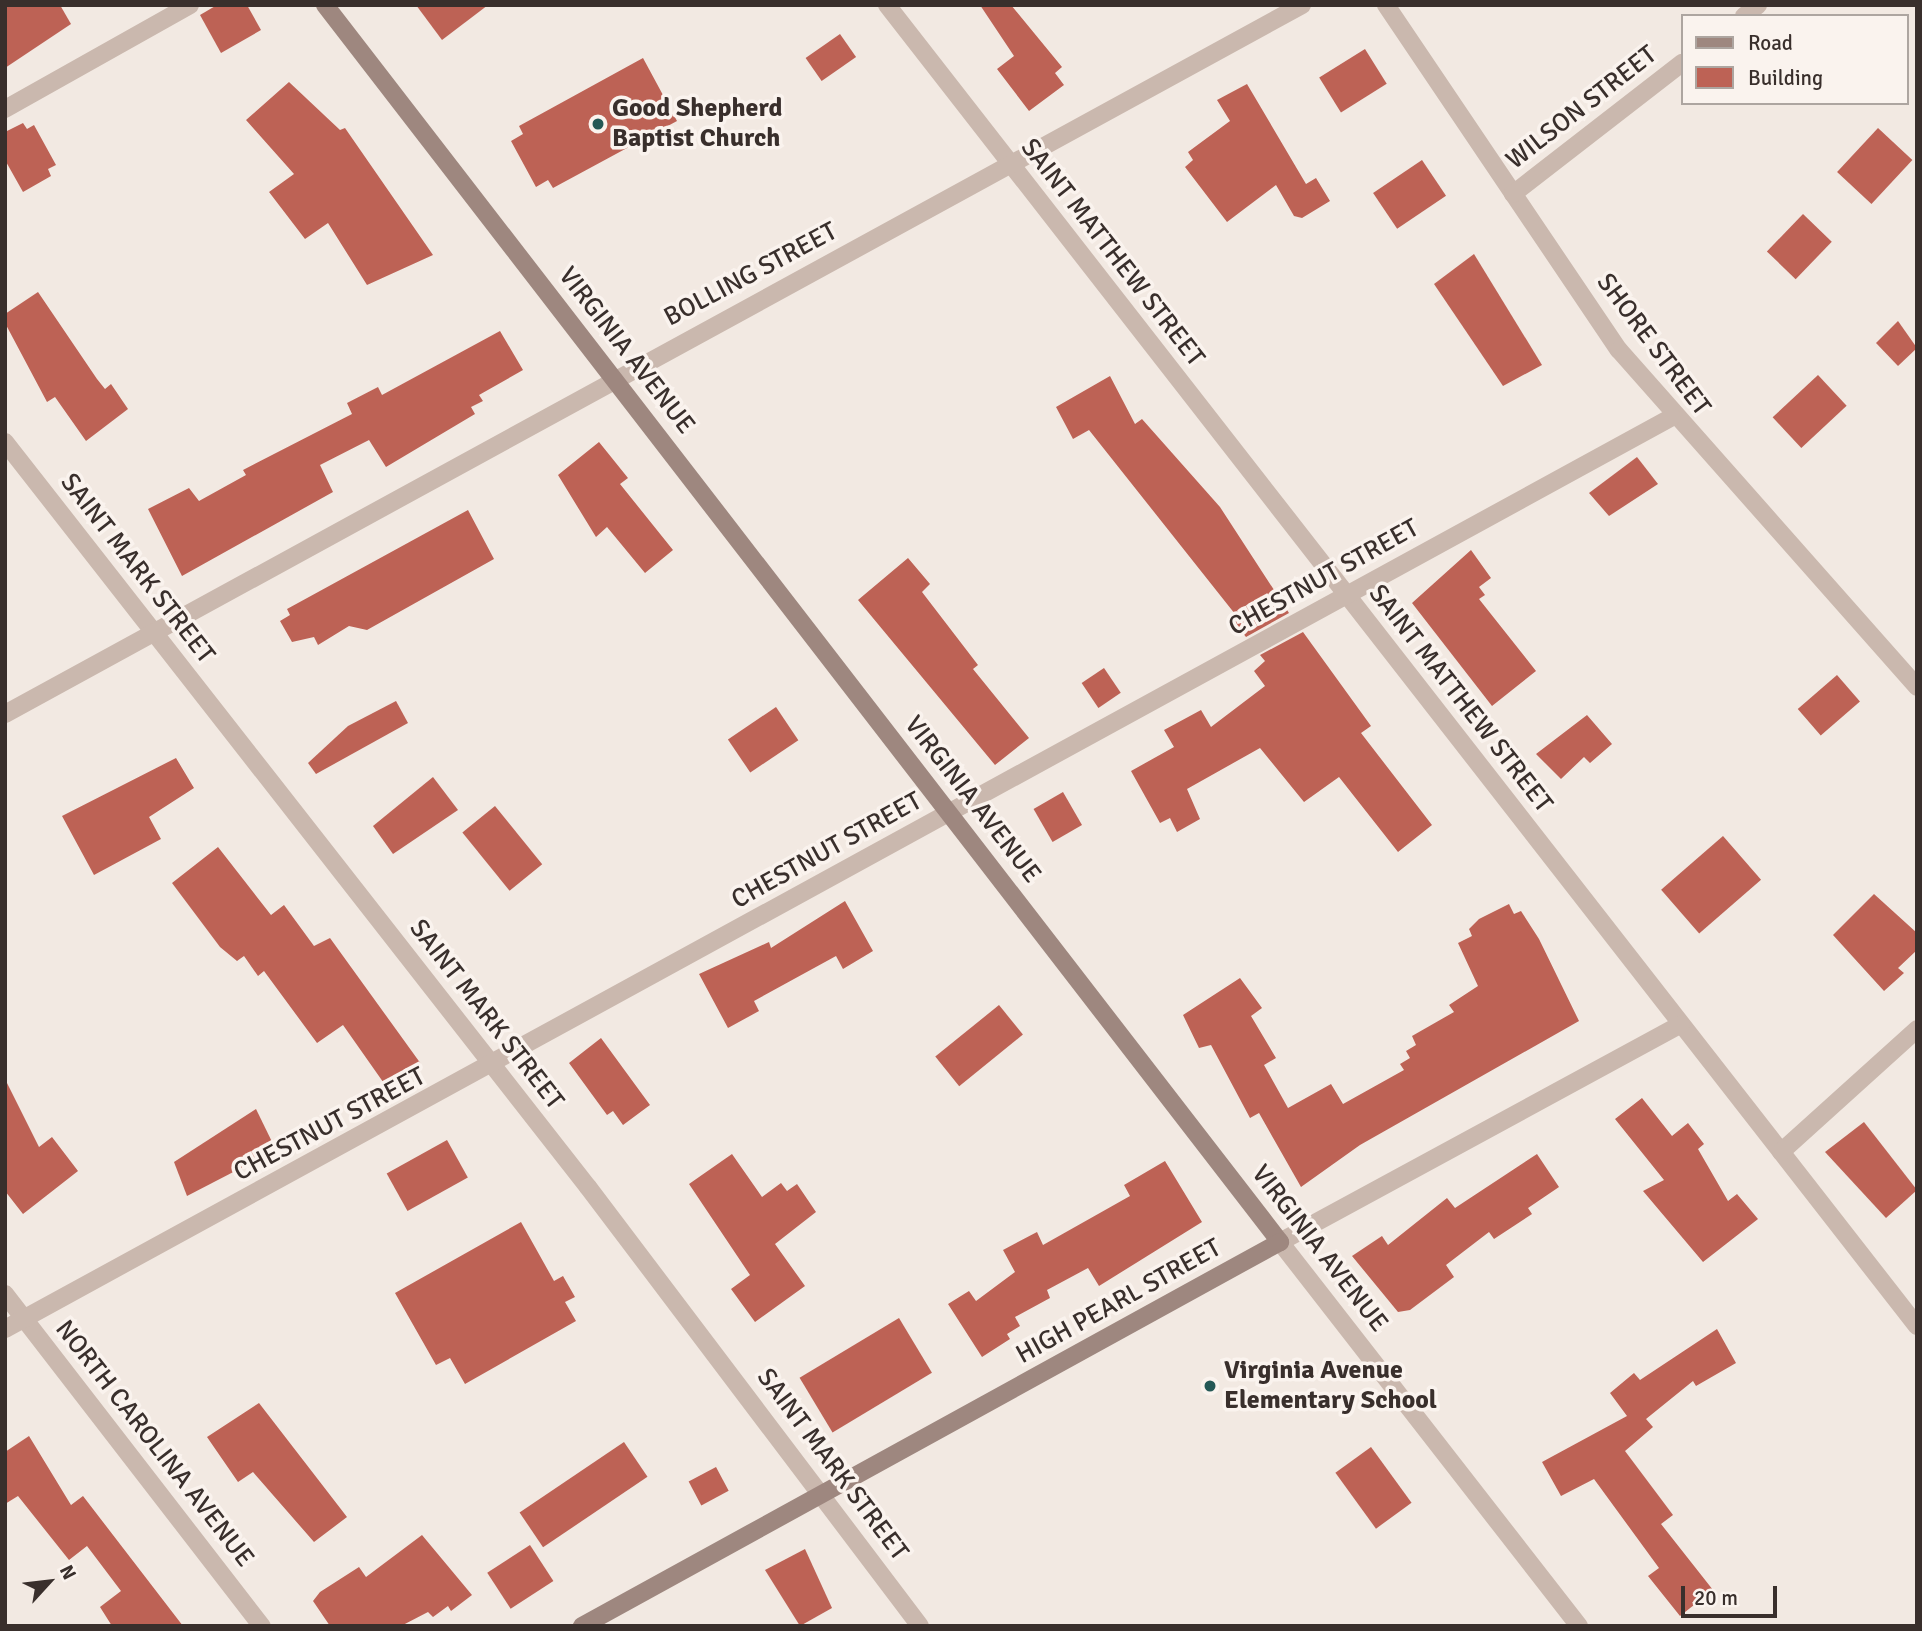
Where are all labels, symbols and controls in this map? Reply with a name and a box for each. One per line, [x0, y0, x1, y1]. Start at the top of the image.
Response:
legend [1680, 14, 1908, 105]
text: Road [1748, 30, 1793, 56]
street label: WILSON STREET [1501, 40, 1663, 176]
text: Building [1748, 65, 1823, 91]
place label: Good Shepherd Baptist Church [612, 93, 782, 154]
marker: Good Shepherd Baptist Church [590, 116, 606, 132]
street label: SAINT MATTHEW STREET [1013, 133, 1211, 373]
street label: BOLLING STREET [659, 216, 843, 334]
street label: VIRGINIA AVENUE [551, 261, 701, 441]
street label: SHORE STREET [1590, 268, 1716, 422]
street label: SAINT MARK STREET [53, 468, 221, 670]
street label: CHESTNUT STREET [1224, 513, 1424, 643]
street label: SAINT MATTHEW STREET [1361, 579, 1559, 819]
street label: VIRGINIA AVENUE [897, 710, 1047, 890]
street label: CHESTNUT STREET [727, 786, 927, 916]
street label: SAINT MARK STREET [402, 914, 570, 1116]
street label: CHESTNUT STREET [229, 1061, 431, 1189]
street label: VIRGINIA AVENUE [1244, 1159, 1394, 1339]
street label: HIGH PEARL STREET [1011, 1233, 1227, 1371]
street label: NORTH CAROLINA AVENUE [48, 1315, 260, 1573]
place label: Virginia Avenue Elementary School [1224, 1355, 1437, 1416]
street label: SAINT MARK STREET [750, 1363, 914, 1567]
marker: Virginia Avenue Elementary School [1202, 1378, 1218, 1394]
north arrow [14, 1547, 84, 1617]
scale bar [1684, 1572, 1780, 1616]
text: 20 m [1694, 1585, 1738, 1611]

